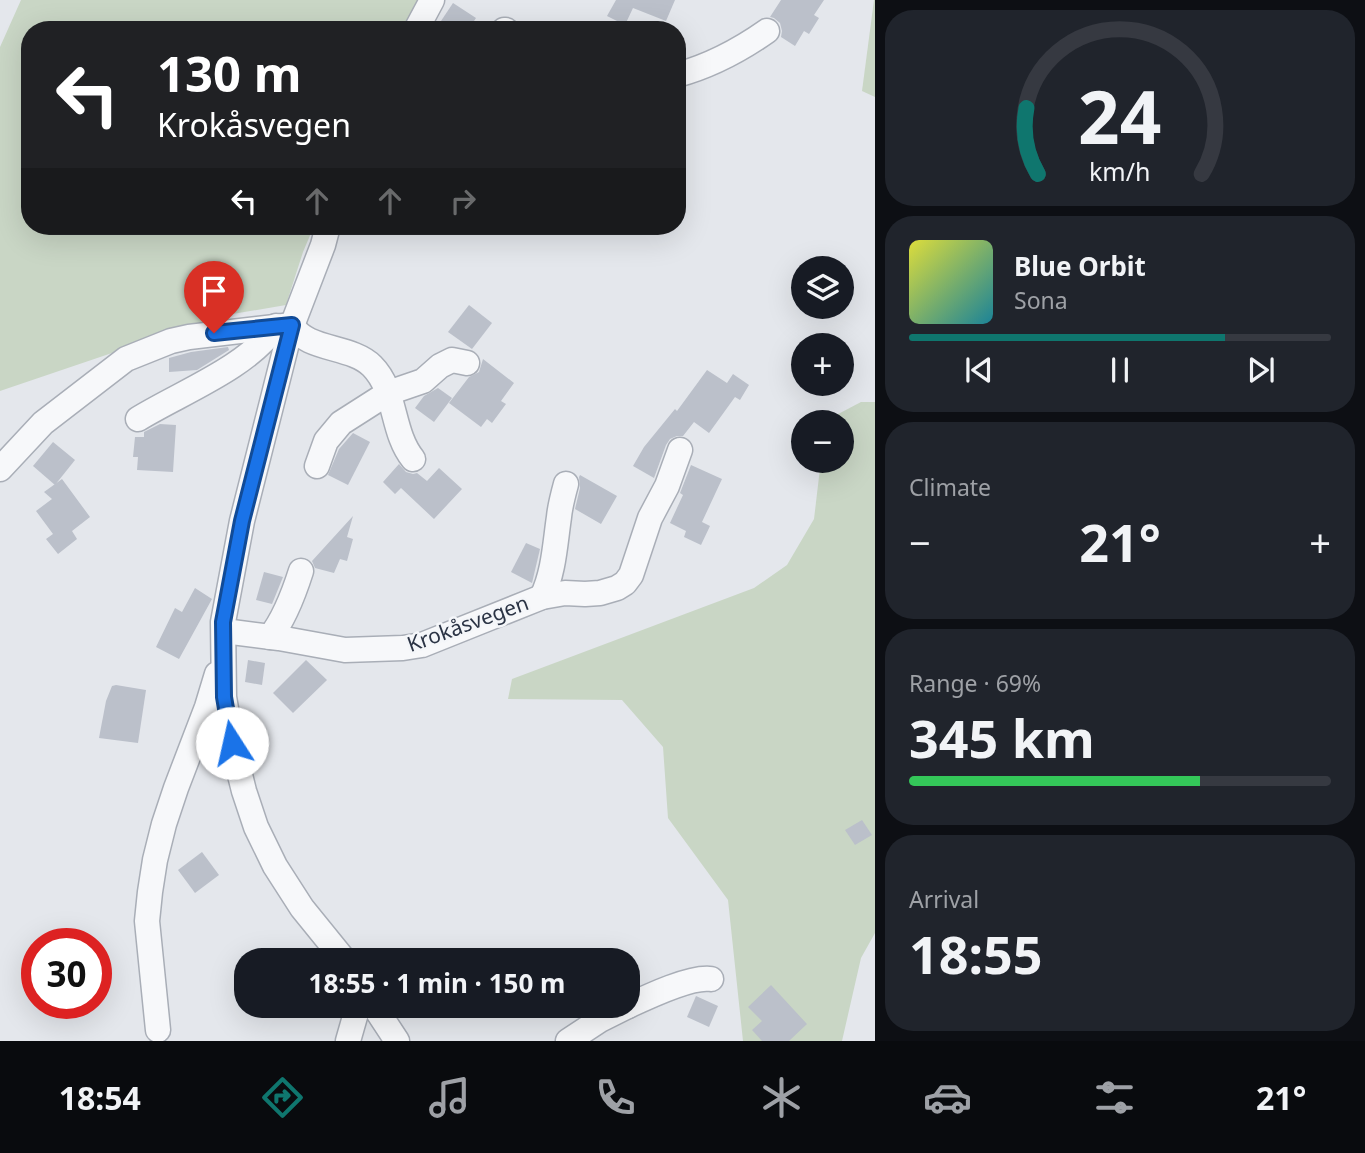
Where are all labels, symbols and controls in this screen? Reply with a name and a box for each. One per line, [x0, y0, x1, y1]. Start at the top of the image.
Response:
text: 130 m [157, 40, 302, 106]
icon: left [42, 49, 133, 140]
text: 24 [1078, 66, 1162, 165]
text: Krokåsvegen [157, 103, 351, 146]
text: km/h [1089, 154, 1151, 188]
icon: left [225, 182, 263, 220]
icon: ahead [298, 182, 336, 220]
icon: ahead [371, 182, 409, 220]
icon: right [444, 182, 482, 220]
text: Blue Orbit [1014, 248, 1146, 284]
map controls [791, 256, 854, 473]
button: layers [791, 256, 854, 319]
pin [184, 261, 244, 333]
icon: arrive [195, 272, 233, 310]
text: Sona [1014, 284, 1068, 316]
button: + [791, 333, 854, 396]
icon: previous [960, 351, 998, 389]
icon: pause [1101, 351, 1139, 389]
icon: next [1242, 351, 1280, 389]
button: − [791, 410, 854, 473]
text: Climate [909, 471, 991, 503]
text: 21° [1079, 506, 1161, 577]
text: − [909, 516, 931, 568]
text: + [1309, 516, 1331, 568]
street label: Krokåsvegen [403, 588, 532, 658]
text: Range · 69% [909, 667, 1041, 699]
text: 345 km [909, 702, 1095, 773]
position arrow [195, 706, 269, 780]
text: Arrival [909, 883, 979, 915]
text: 18:55 [909, 918, 1043, 989]
speed limit sign: 30 [21, 928, 112, 1019]
text: 18:55 · 1 min · 150 m [309, 965, 565, 1001]
icon: directions [258, 1073, 307, 1122]
icon: music [425, 1073, 474, 1122]
icon: phone [591, 1073, 640, 1122]
icon: climate [757, 1073, 806, 1122]
icon: car [923, 1073, 972, 1122]
icon: filters [1090, 1073, 1139, 1122]
text: 18:54 [59, 1076, 141, 1119]
text: 21° [1256, 1076, 1306, 1119]

